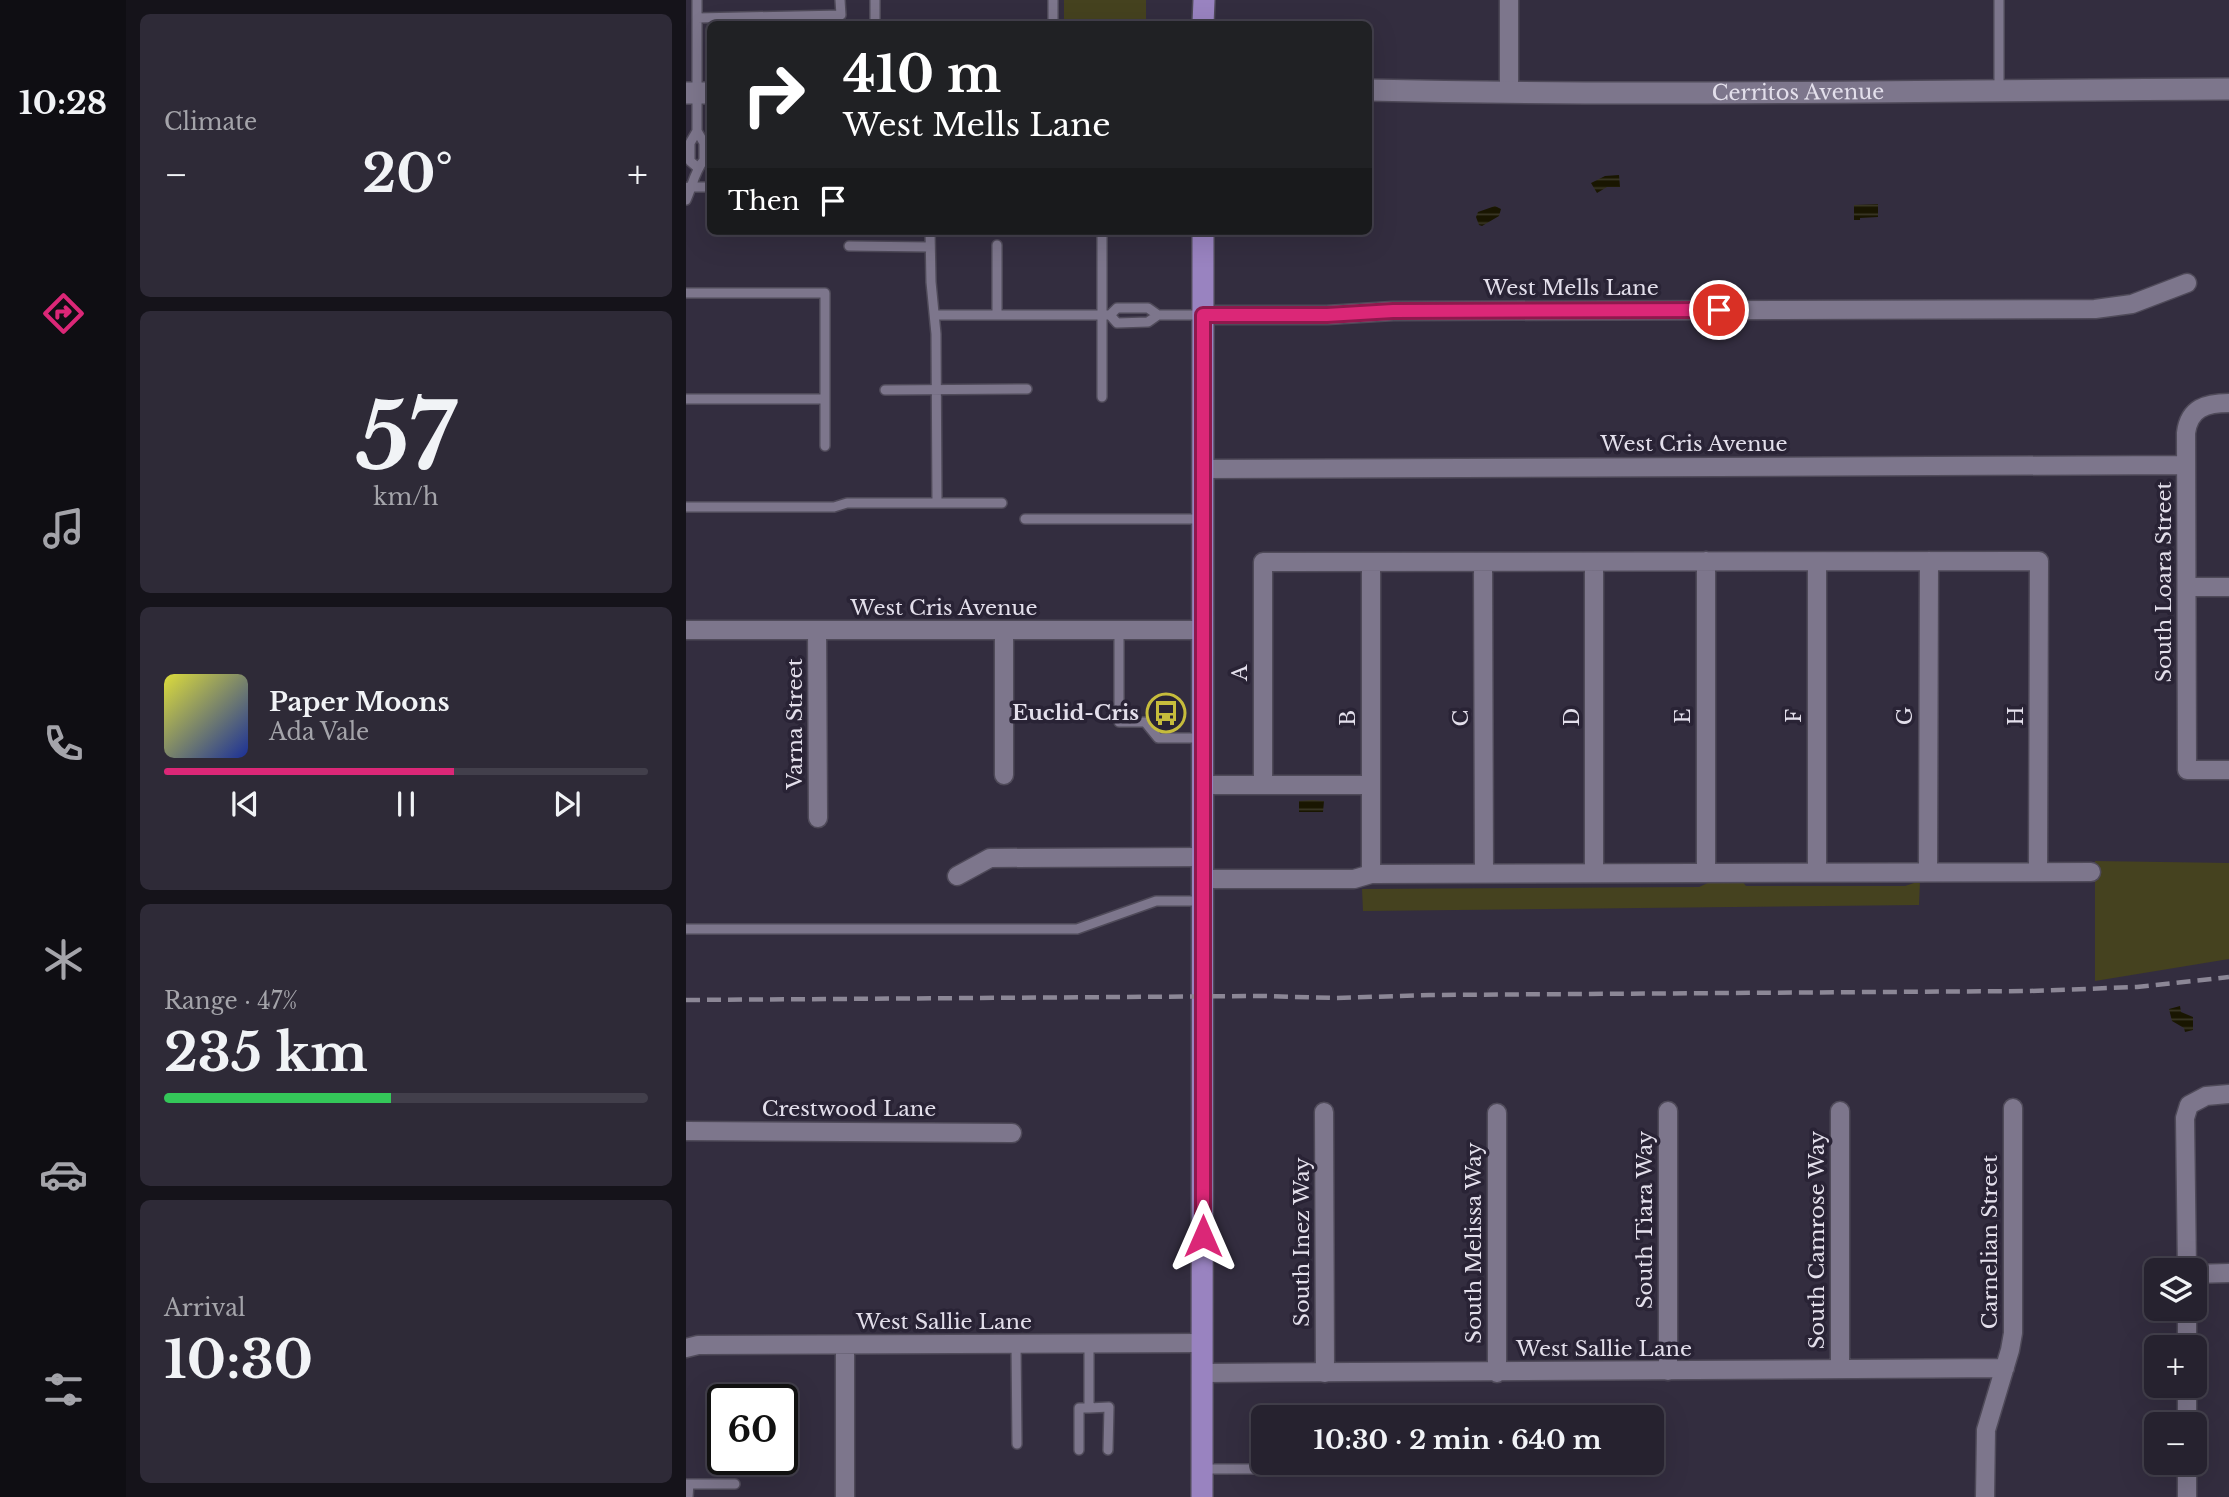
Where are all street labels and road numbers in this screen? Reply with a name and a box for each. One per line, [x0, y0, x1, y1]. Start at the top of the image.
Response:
street label: Cerritos Avenue [1712, 79, 1884, 106]
street label: West Mells Lane [1482, 275, 1659, 301]
street label: West Cris Avenue [1599, 431, 1788, 457]
street label: South Loara Street [2151, 481, 2177, 683]
street label: West Cris Avenue [849, 595, 1038, 621]
street label: Varna Street [782, 658, 808, 791]
street label: A [1227, 664, 1253, 682]
street label: H [2003, 706, 2029, 726]
street label: G [1892, 707, 1918, 725]
street label: D [1559, 708, 1585, 726]
street label: E [1670, 708, 1696, 724]
street label: F [1781, 709, 1807, 723]
street label: B [1335, 710, 1361, 726]
street label: C [1448, 710, 1474, 726]
street label: Crestwood Lane [762, 1096, 936, 1122]
street label: South Tiara Way [1632, 1130, 1658, 1309]
street label: South Camrose Way [1804, 1130, 1830, 1349]
street label: South Melissa Way [1461, 1142, 1487, 1344]
street label: Carnelian Street [1977, 1155, 2003, 1329]
street label: South Inez Way [1289, 1157, 1315, 1327]
street label: West Sallie Lane [855, 1309, 1032, 1335]
street label: West Sallie Lane [1515, 1336, 1692, 1362]

